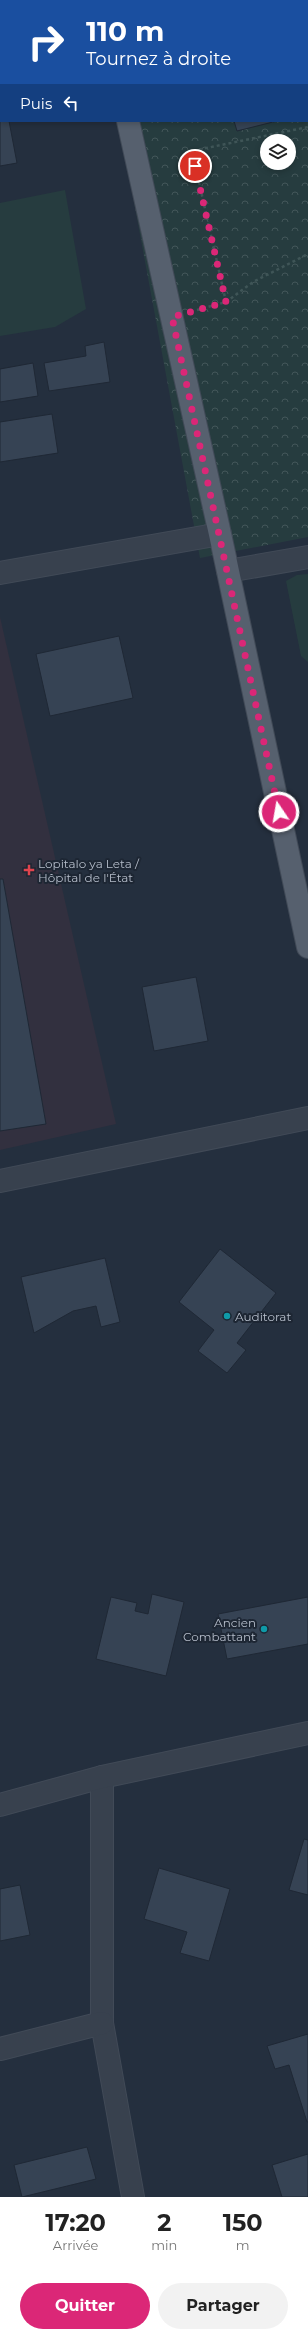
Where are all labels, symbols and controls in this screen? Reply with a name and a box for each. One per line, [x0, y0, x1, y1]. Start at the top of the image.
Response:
text: 110 m [86, 14, 164, 48]
icon: right [20, 16, 72, 68]
text: Tournez à droite [86, 48, 231, 70]
icon: left [60, 92, 82, 114]
text: Puis [20, 94, 52, 113]
map controls [260, 134, 296, 170]
button: layers [260, 134, 296, 170]
pin [178, 149, 212, 183]
icon: arrive [184, 155, 206, 177]
position arrow [258, 791, 300, 833]
place label: Lopitalo ya Leta / Hôpital de l'État [38, 856, 140, 885]
marker: Lopitalo ya Leta / Hôpital de l'État [23, 864, 35, 876]
place label: Auditorat [235, 1309, 291, 1324]
marker: Auditorat [222, 1311, 232, 1321]
place label: Ancien Combattant [183, 1615, 256, 1644]
marker: Ancien Combattant [259, 1624, 269, 1634]
text: 17:20 [45, 2208, 106, 2237]
text: 2 [157, 2208, 171, 2237]
text: 150 [223, 2208, 263, 2237]
text: Arrivée [53, 2237, 98, 2253]
text: min [151, 2237, 177, 2253]
text: m [236, 2237, 250, 2253]
button: Quitter [20, 2283, 150, 2329]
button: Partager [158, 2283, 288, 2329]

